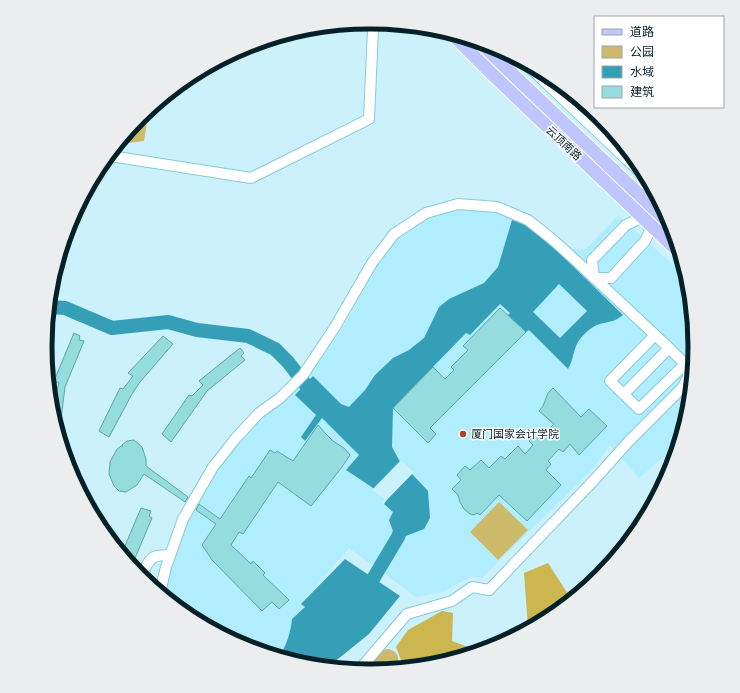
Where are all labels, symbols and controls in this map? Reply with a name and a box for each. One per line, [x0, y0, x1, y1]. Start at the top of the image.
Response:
legend [594, 16, 724, 108]
text: 道路 [630, 24, 654, 39]
text: 公园 [630, 44, 654, 59]
text: 水域 [630, 64, 654, 79]
text: 建筑 [630, 84, 654, 99]
street label: 云顶南路 [543, 123, 585, 163]
place label: 厦门国家会计学院 [471, 427, 559, 441]
marker: 厦门国家会计学院 [458, 429, 468, 439]

